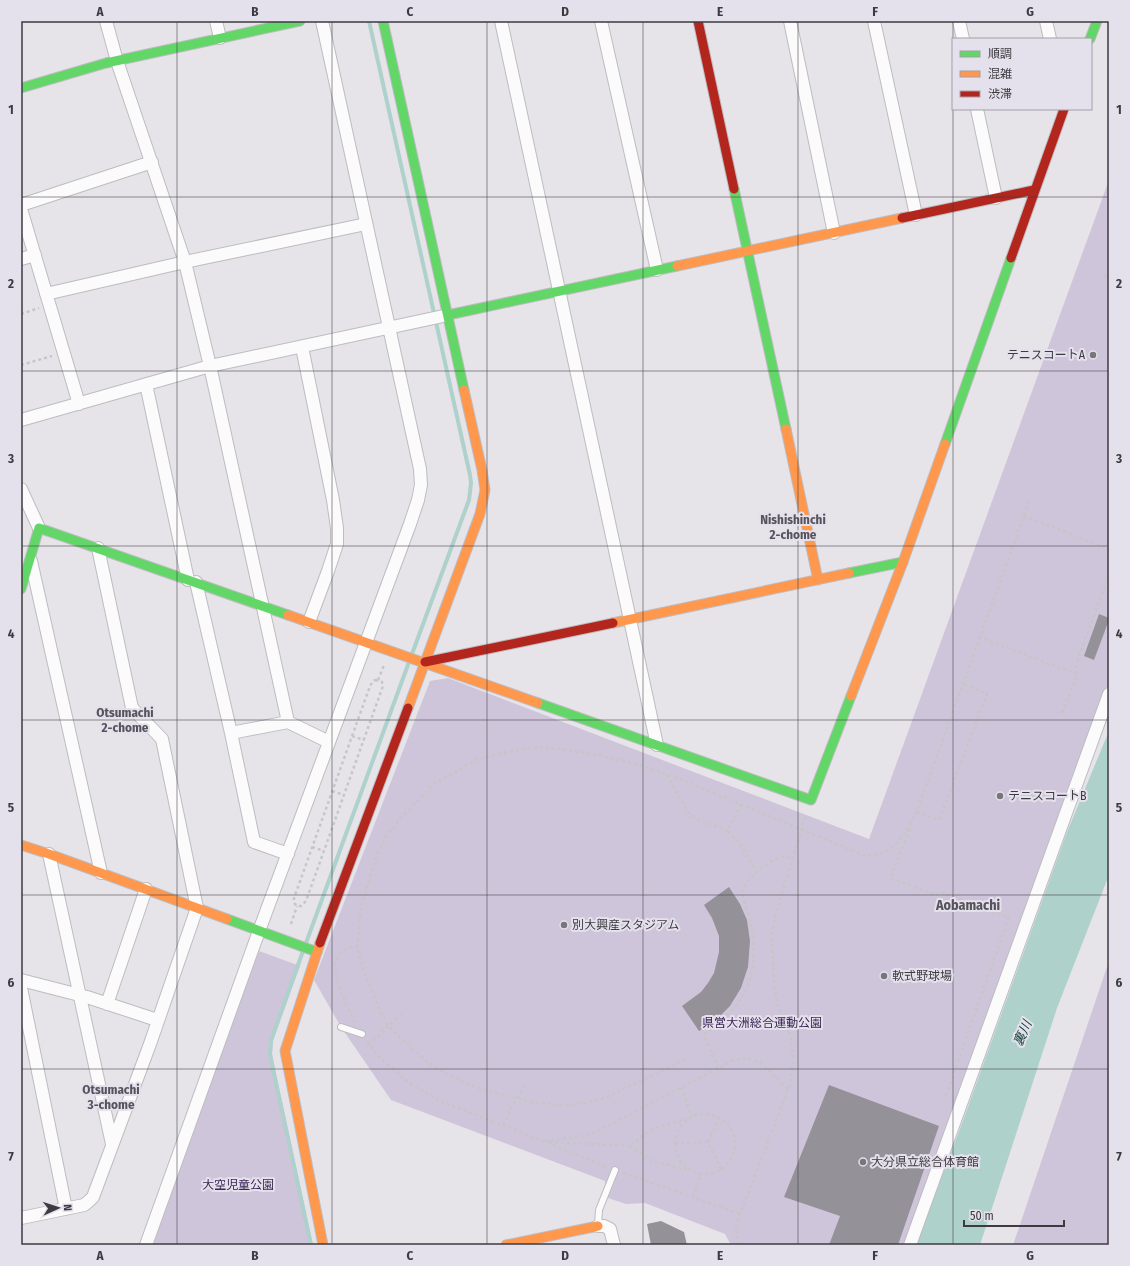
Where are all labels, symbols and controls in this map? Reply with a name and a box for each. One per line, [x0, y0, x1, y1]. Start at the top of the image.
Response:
text: A [95, 4, 104, 19]
text: B [251, 4, 259, 19]
text: C [407, 4, 414, 19]
text: D [561, 4, 569, 19]
text: E [717, 4, 723, 19]
text: F [872, 4, 878, 19]
text: G [1026, 4, 1034, 19]
legend [952, 38, 1092, 110]
text: 順調 [988, 47, 1012, 61]
text: 混雑 [988, 67, 1012, 81]
text: 渋滞 [988, 87, 1012, 101]
text: 1 [8, 102, 14, 117]
text: 1 [1116, 102, 1122, 117]
text: 2 [7, 276, 14, 291]
text: 2 [1115, 276, 1122, 291]
place label: テニスコートA [1007, 348, 1086, 362]
marker: テニスコートA [1088, 350, 1098, 360]
text: 3 [7, 451, 14, 466]
text: 3 [1115, 451, 1122, 466]
district label: Nishishinchi 2-chome [760, 512, 826, 542]
text: 4 [8, 626, 15, 641]
text: 4 [1116, 626, 1123, 641]
district label: Otsumachi 2-chome [96, 705, 154, 735]
place label: テニスコートB [1008, 789, 1087, 803]
marker: テニスコートB [995, 791, 1005, 801]
text: 5 [8, 800, 14, 815]
text: 5 [1116, 800, 1122, 815]
district label: Aobamachi [935, 897, 1000, 914]
place label: 別大興産スタジアム [572, 918, 679, 932]
marker: 別大興産スタジアム [559, 920, 569, 930]
place label: 軟式野球場 [892, 969, 952, 983]
marker: 軟式野球場 [879, 971, 889, 981]
text: 6 [8, 975, 15, 990]
text: 6 [1116, 975, 1123, 990]
park label: 県営大洲総合運動公園 [702, 1016, 822, 1030]
water label: 裏川 [1010, 1016, 1035, 1048]
district label: Otsumachi 3-chome [82, 1082, 140, 1112]
text: 7 [8, 1149, 14, 1164]
text: 7 [1116, 1149, 1122, 1164]
place label: 大分県立総合体育館 [871, 1155, 979, 1169]
marker: 大分県立総合体育館 [858, 1157, 868, 1167]
park label: 大空児童公園 [202, 1178, 274, 1192]
north arrow [38, 1188, 78, 1228]
scale bar [964, 1202, 1064, 1228]
text: N [61, 1204, 74, 1211]
text: 50 m [970, 1209, 994, 1223]
text: A [95, 1248, 104, 1263]
text: B [251, 1248, 259, 1263]
text: C [407, 1248, 414, 1263]
text: D [561, 1248, 569, 1263]
text: E [717, 1248, 723, 1263]
text: F [872, 1248, 878, 1263]
text: G [1026, 1248, 1034, 1263]

